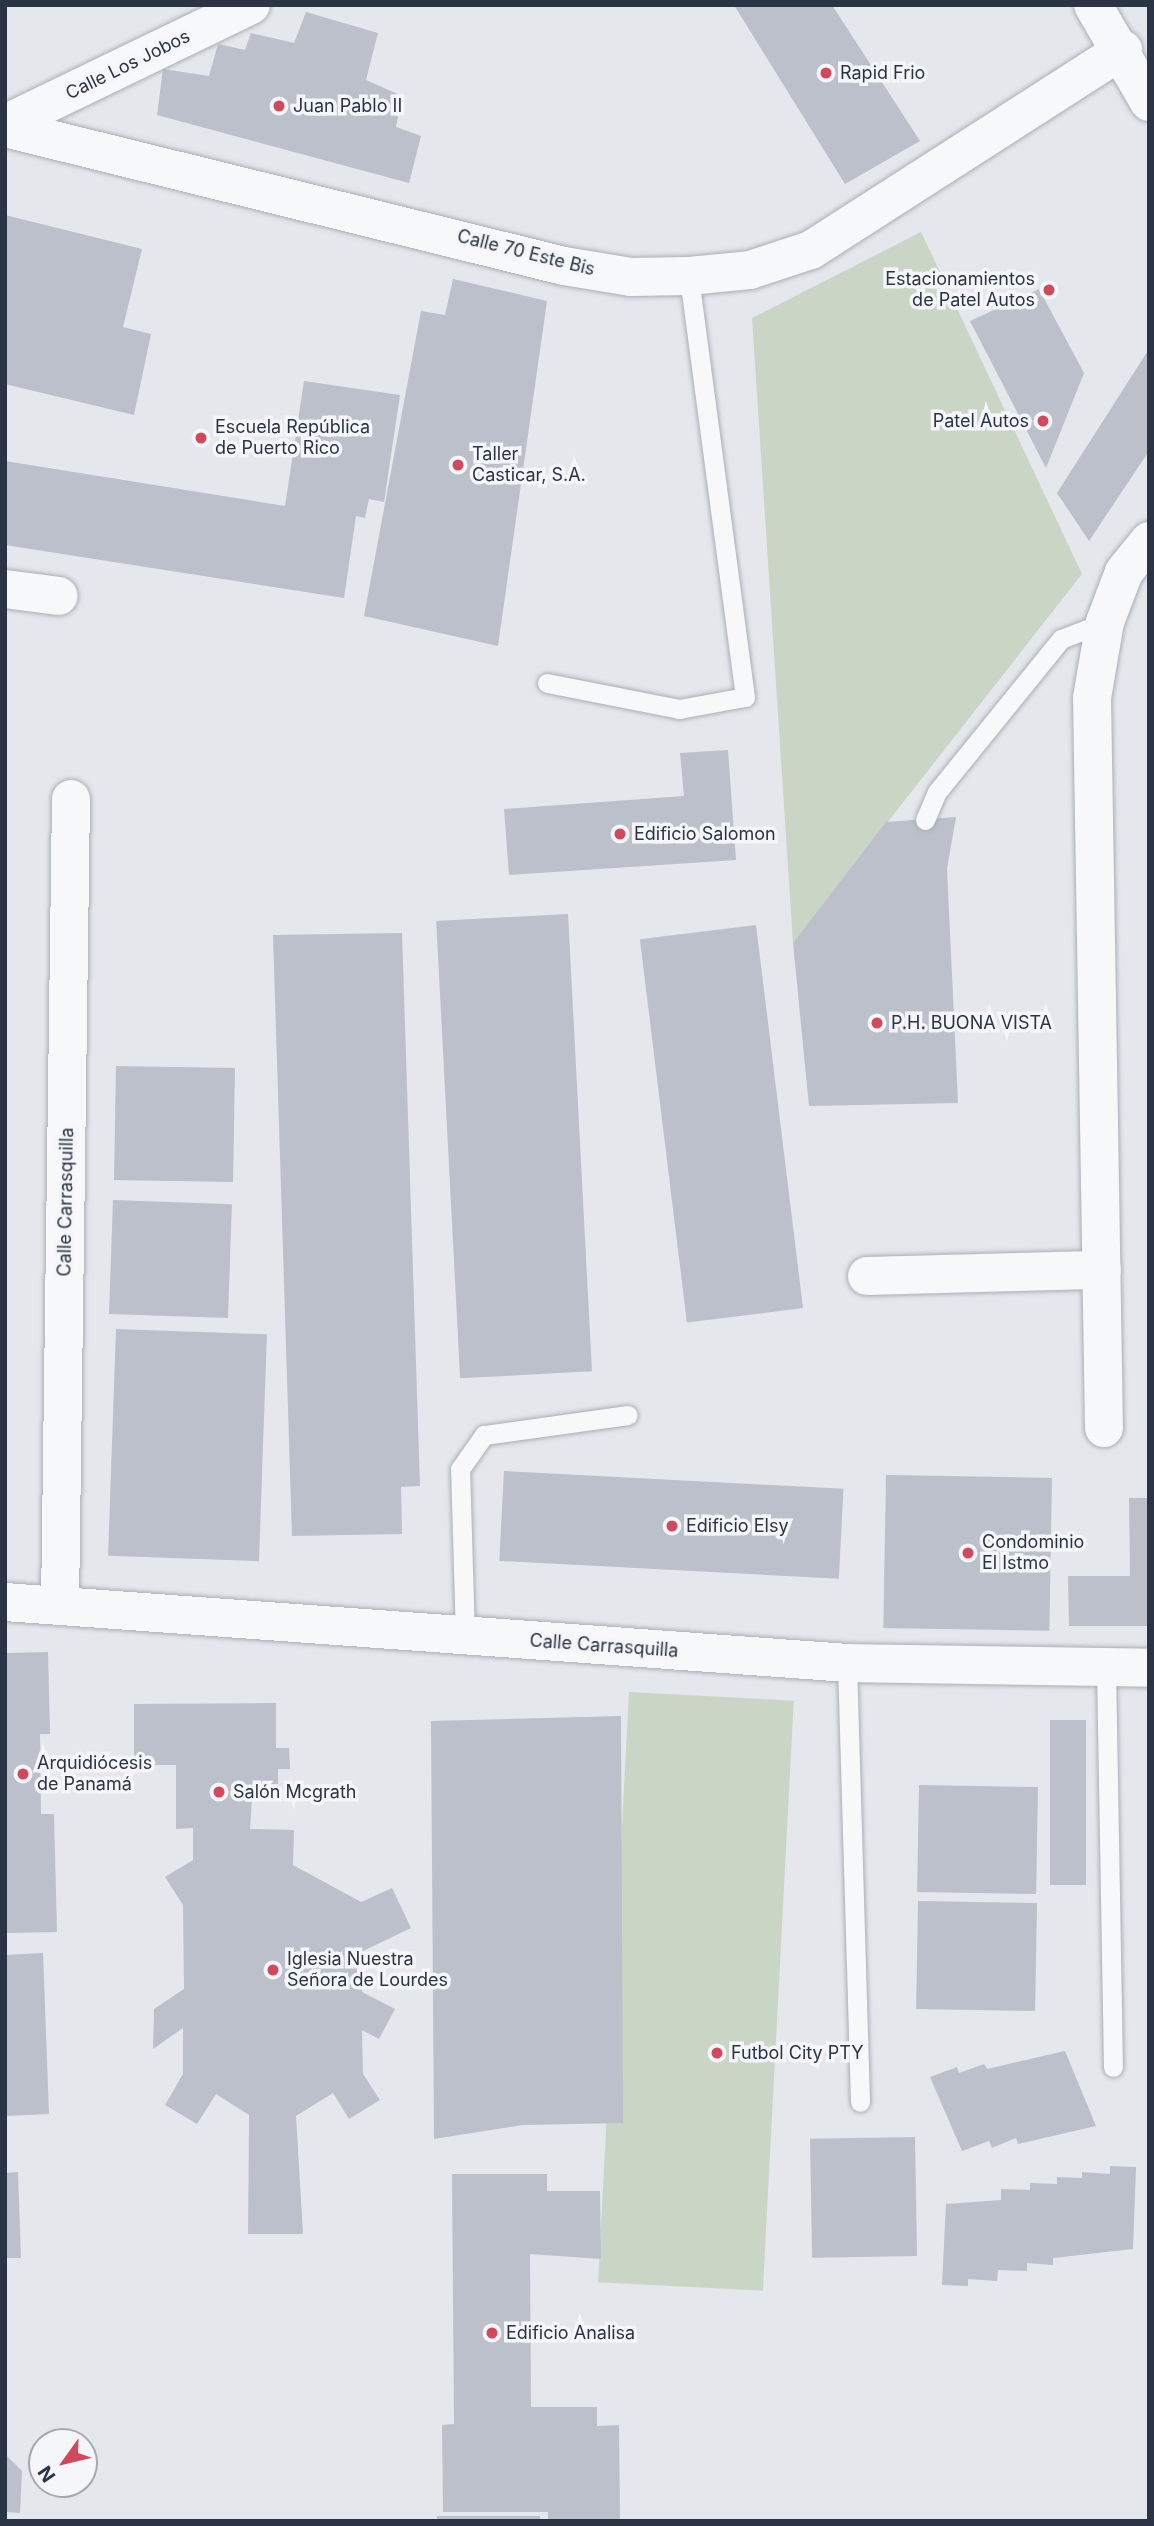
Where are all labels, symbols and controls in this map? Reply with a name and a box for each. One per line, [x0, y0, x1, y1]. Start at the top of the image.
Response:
street label: Calle Los Jobos [62, 26, 194, 104]
place label: Rapid Frio [840, 62, 925, 84]
marker: Rapid Frio [818, 65, 834, 81]
place label: Juan Pablo II [293, 95, 402, 117]
marker: Juan Pablo II [271, 98, 287, 114]
street label: Calle 70 Este Bis [455, 225, 597, 281]
place label: Estacionamientos de Patel Autos [885, 269, 1035, 312]
marker: Estacionamientos de Patel Autos [1041, 282, 1057, 298]
place label: Patel Autos [933, 410, 1029, 432]
marker: Patel Autos [1035, 413, 1051, 429]
place label: Escuela República de Puerto Rico [215, 417, 370, 460]
marker: Escuela República de Puerto Rico [193, 430, 209, 446]
place label: Taller Casticar, S.A. [472, 444, 586, 486]
marker: Taller Casticar, S.A. [450, 457, 466, 473]
place label: Edificio Salomon [634, 823, 776, 845]
marker: Edificio Salomon [612, 826, 628, 842]
place label: P.H. BUONA VISTA [891, 1012, 1052, 1034]
marker: P.H. BUONA VISTA [869, 1015, 885, 1031]
street label: Calle Carrasquilla [54, 1127, 78, 1277]
place label: Edificio Elsy [686, 1515, 789, 1537]
marker: Edificio Elsy [664, 1518, 680, 1534]
place label: Condominio El Istmo [982, 1532, 1084, 1574]
marker: Condominio El Istmo [960, 1545, 976, 1561]
street label: Calle Carrasquilla [529, 1630, 679, 1662]
place label: Arquidiócesis de Panamá [37, 1753, 152, 1796]
marker: Arquidiócesis de Panamá [15, 1766, 31, 1782]
place label: Salón Mcgrath [233, 1781, 357, 1803]
marker: Salón Mcgrath [211, 1784, 227, 1800]
place label: Iglesia Nuestra Señora de Lourdes [287, 1949, 448, 1992]
marker: Iglesia Nuestra Señora de Lourdes [265, 1962, 281, 1978]
place label: Futbol City PTY [731, 2042, 863, 2064]
marker: Futbol City PTY [709, 2045, 725, 2061]
place label: Edificio Analisa [506, 2322, 635, 2344]
marker: Edificio Analisa [484, 2325, 500, 2341]
north arrow [28, 2428, 98, 2498]
text: N [33, 2461, 60, 2486]

